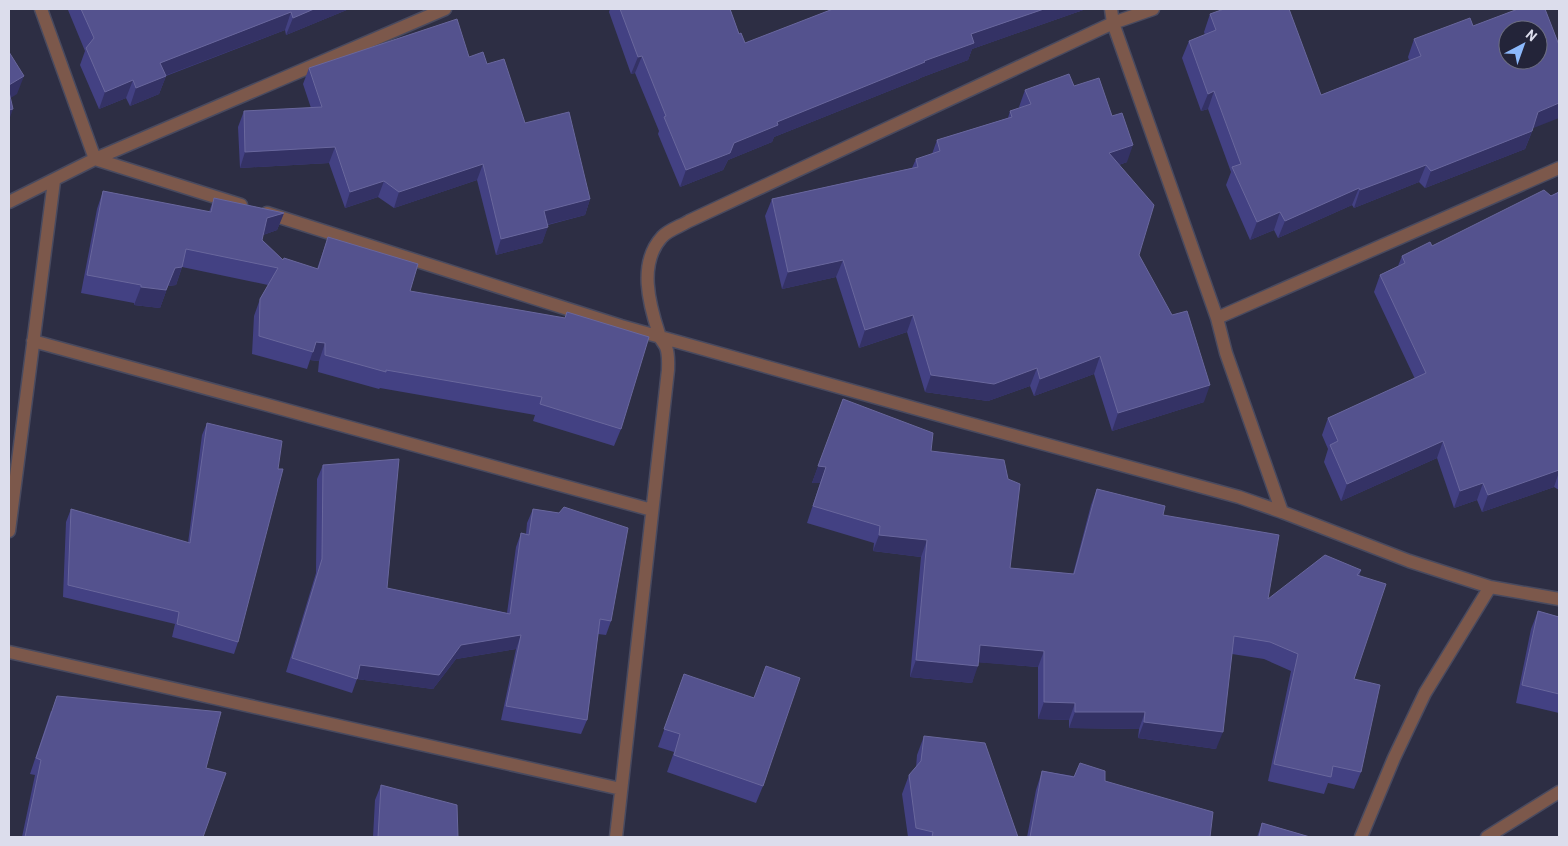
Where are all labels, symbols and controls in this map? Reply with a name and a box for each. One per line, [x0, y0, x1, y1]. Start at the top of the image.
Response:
north arrow [1498, 20, 1548, 70]
text: N [1523, 25, 1541, 44]

